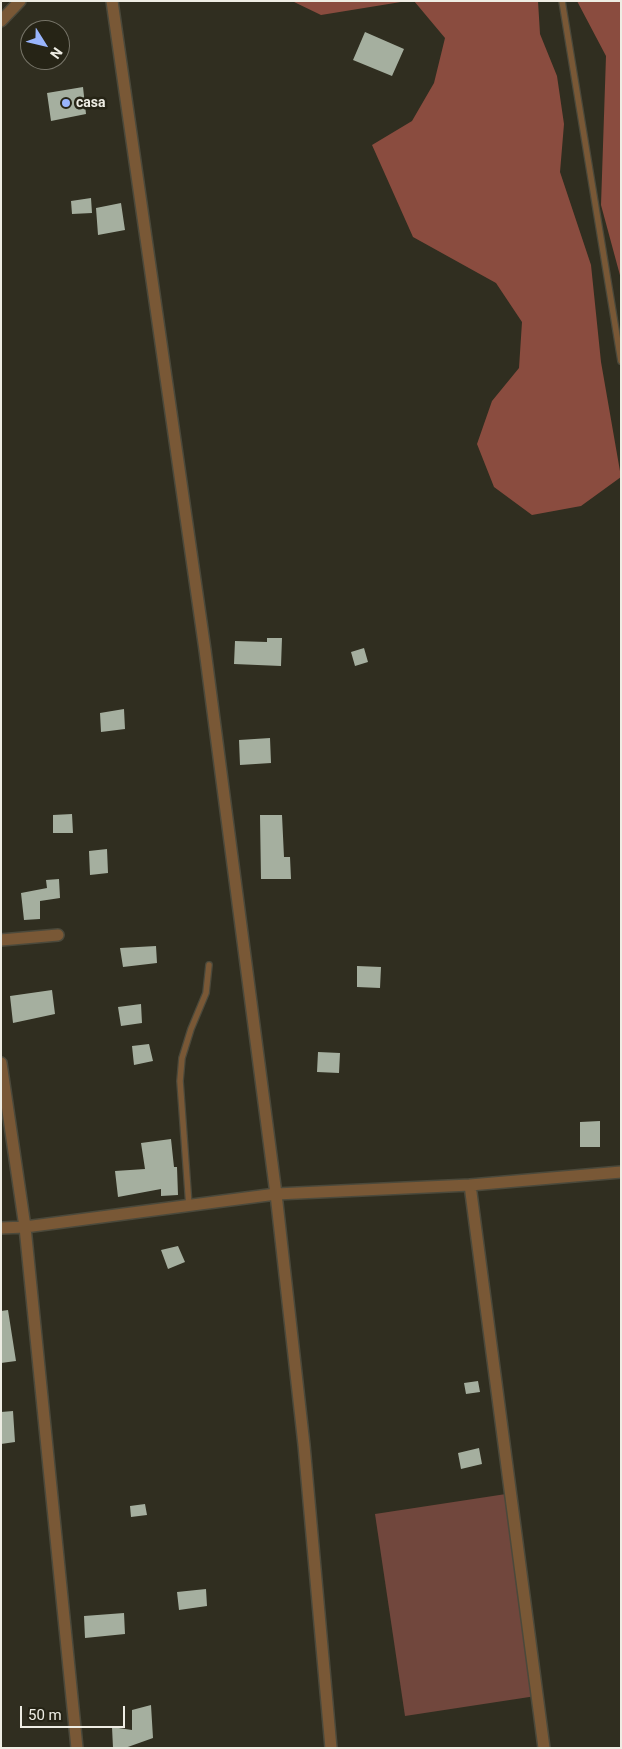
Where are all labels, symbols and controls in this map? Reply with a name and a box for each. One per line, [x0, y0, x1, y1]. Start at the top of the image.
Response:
north arrow [20, 20, 70, 70]
text: N [47, 45, 66, 62]
place label: casa [76, 95, 105, 111]
marker: casa [60, 97, 72, 109]
scale bar [22, 1696, 128, 1728]
text: 50 m [28, 1706, 62, 1724]

